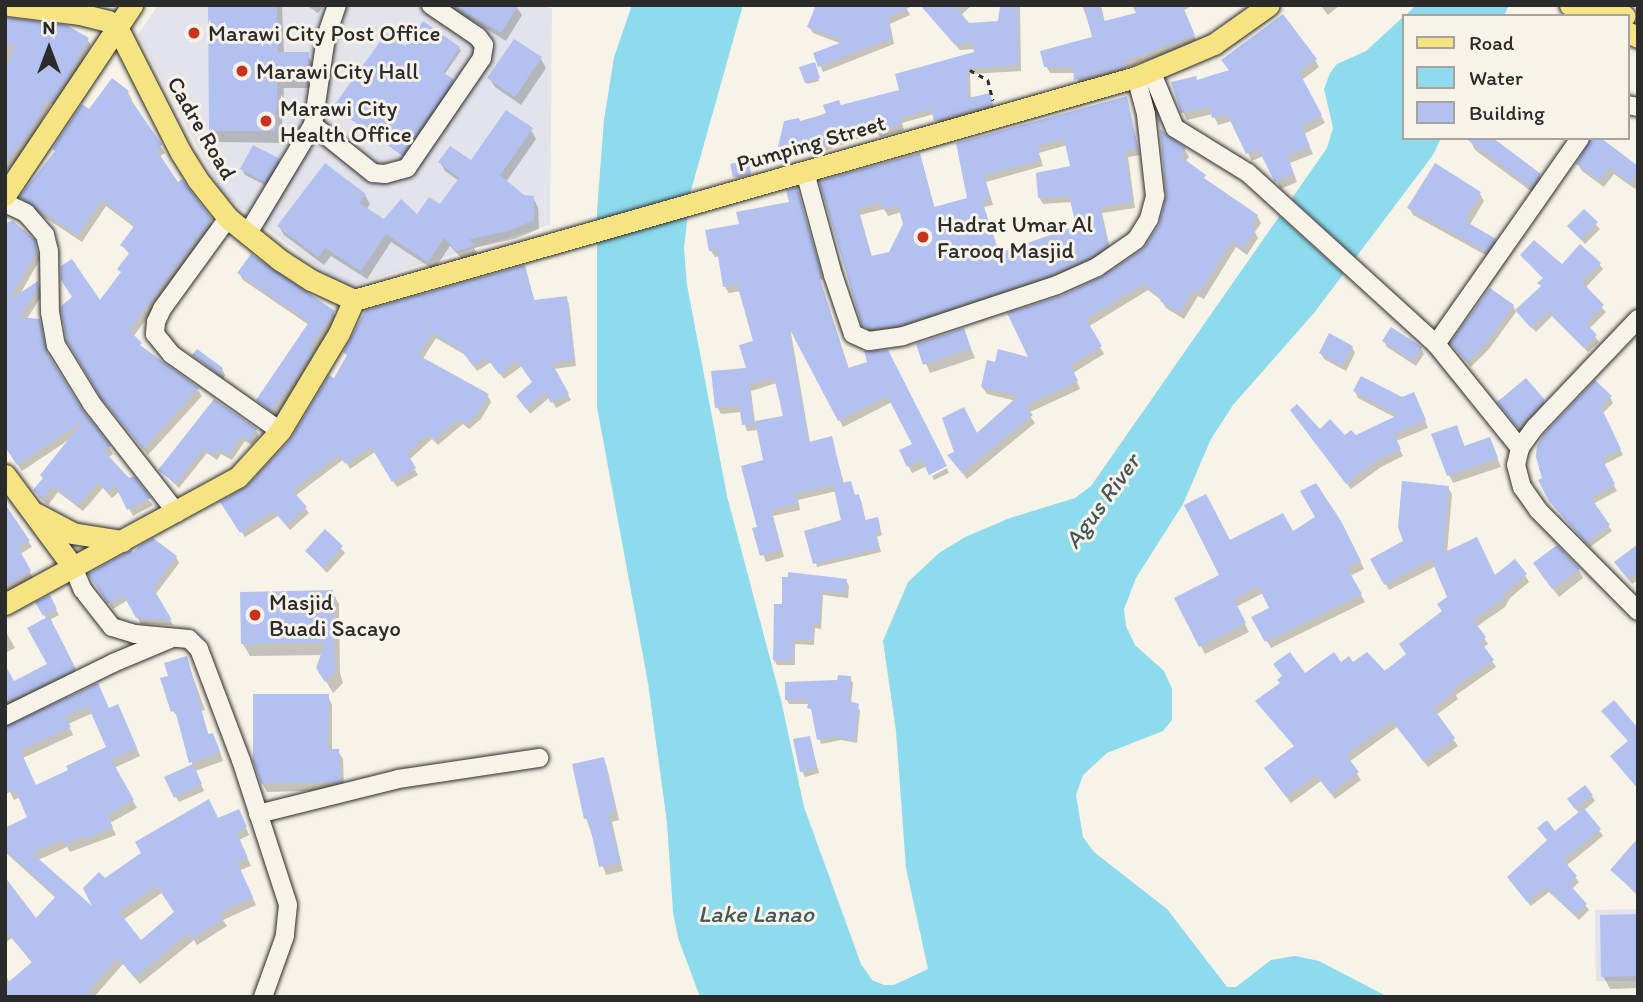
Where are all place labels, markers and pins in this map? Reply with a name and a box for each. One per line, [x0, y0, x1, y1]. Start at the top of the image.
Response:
place label: Marawi City Post Office [208, 19, 440, 47]
marker: Marawi City Post Office [186, 25, 202, 41]
place label: Marawi City Hall [256, 57, 419, 85]
marker: Marawi City Hall [234, 63, 250, 79]
place label: Marawi City Health Office [280, 94, 412, 148]
marker: Marawi City Health Office [258, 113, 274, 129]
place label: Hadrat Umar Al Farooq Masjid [937, 210, 1093, 264]
marker: Hadrat Umar Al Farooq Masjid [915, 229, 931, 245]
place label: Masjid Buadi Sacayo [269, 588, 401, 642]
marker: Masjid Buadi Sacayo [247, 607, 263, 623]

